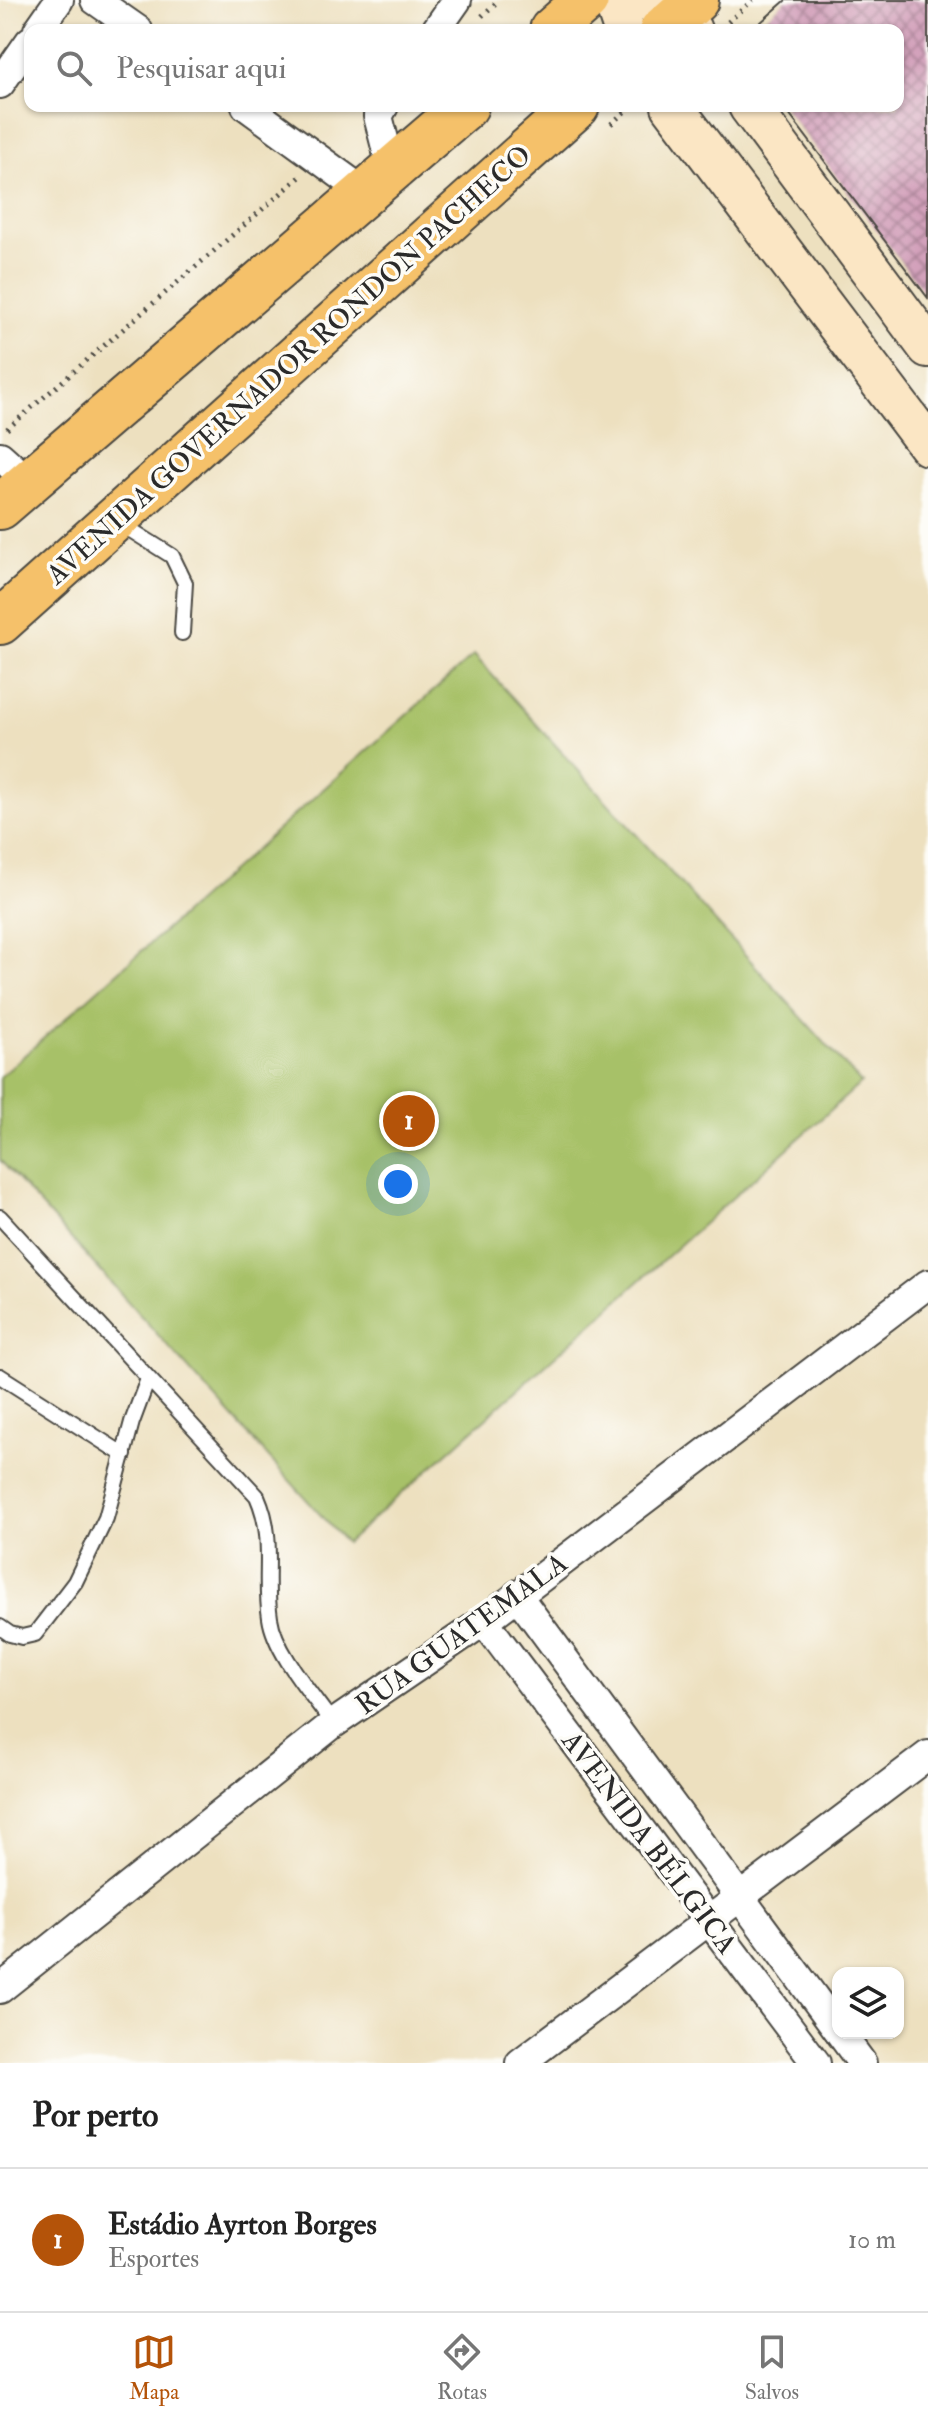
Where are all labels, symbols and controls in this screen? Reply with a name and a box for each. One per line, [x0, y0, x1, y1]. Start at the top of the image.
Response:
search box [24, 24, 904, 112]
icon: search [52, 46, 96, 90]
text: Pesquisar aqui [116, 50, 286, 87]
street label: AVENIDA GOVERNADOR RONDON PACHECO [39, 138, 539, 593]
pin: 1 [383, 1091, 435, 1151]
your location [378, 1164, 418, 1204]
street label: RUA GUATEMALA [349, 1546, 575, 1723]
street label: AVENIDA BÉLGICA [553, 1724, 744, 1961]
map controls [832, 1967, 904, 2039]
button: layers [832, 1967, 904, 2039]
text: Por perto [32, 2094, 158, 2137]
text: Estádio Ayrton Borges [108, 2206, 377, 2243]
text: 1 [53, 2224, 63, 2256]
text: 10 m [848, 2224, 896, 2256]
text: Esportes [108, 2243, 199, 2275]
tab: Mapa [129, 2330, 179, 2406]
tab: Rotas [437, 2330, 487, 2406]
tab: Salvos [745, 2330, 799, 2406]

